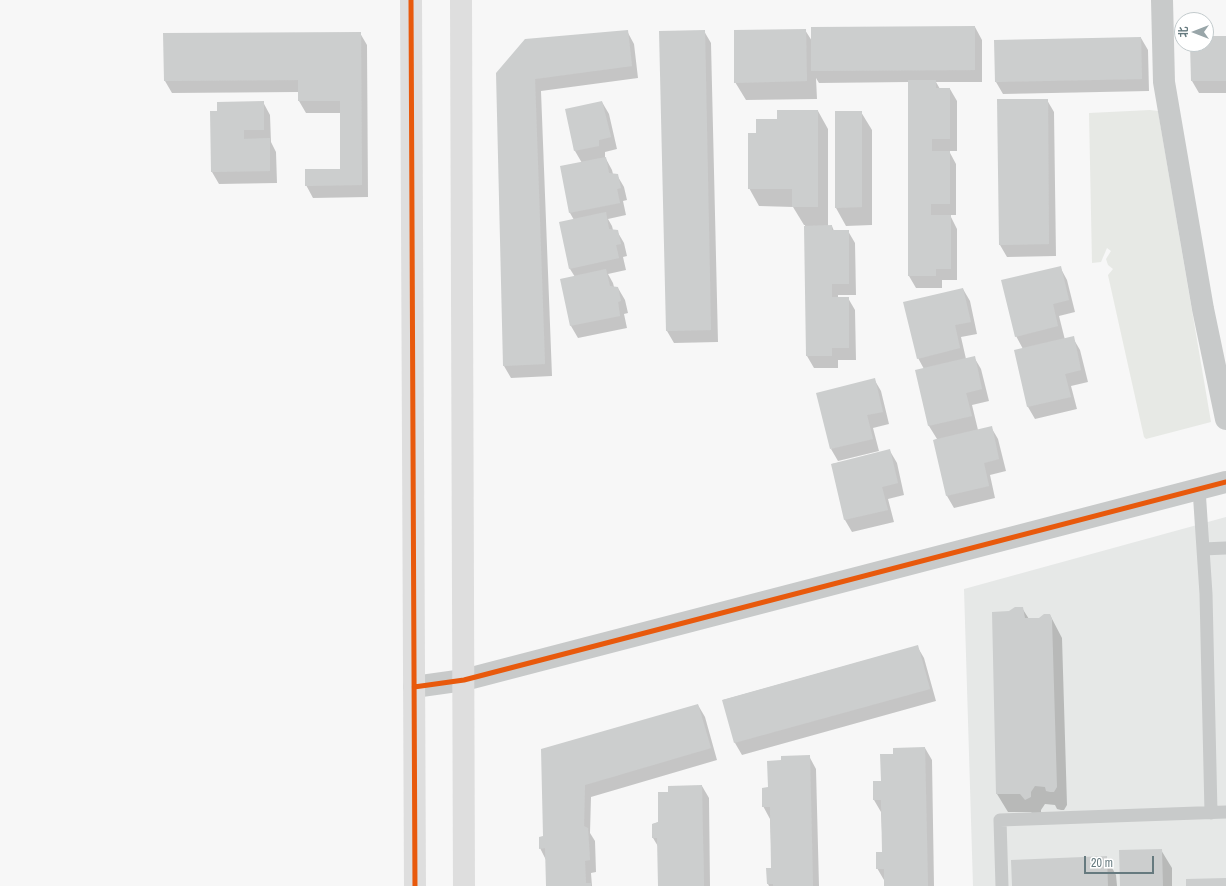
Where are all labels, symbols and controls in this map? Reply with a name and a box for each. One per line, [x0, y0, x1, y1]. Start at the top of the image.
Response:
north arrow [1174, 12, 1214, 52]
text: 北 [1176, 27, 1190, 38]
scale bar [1086, 848, 1156, 874]
text: 20 m [1091, 855, 1113, 871]

